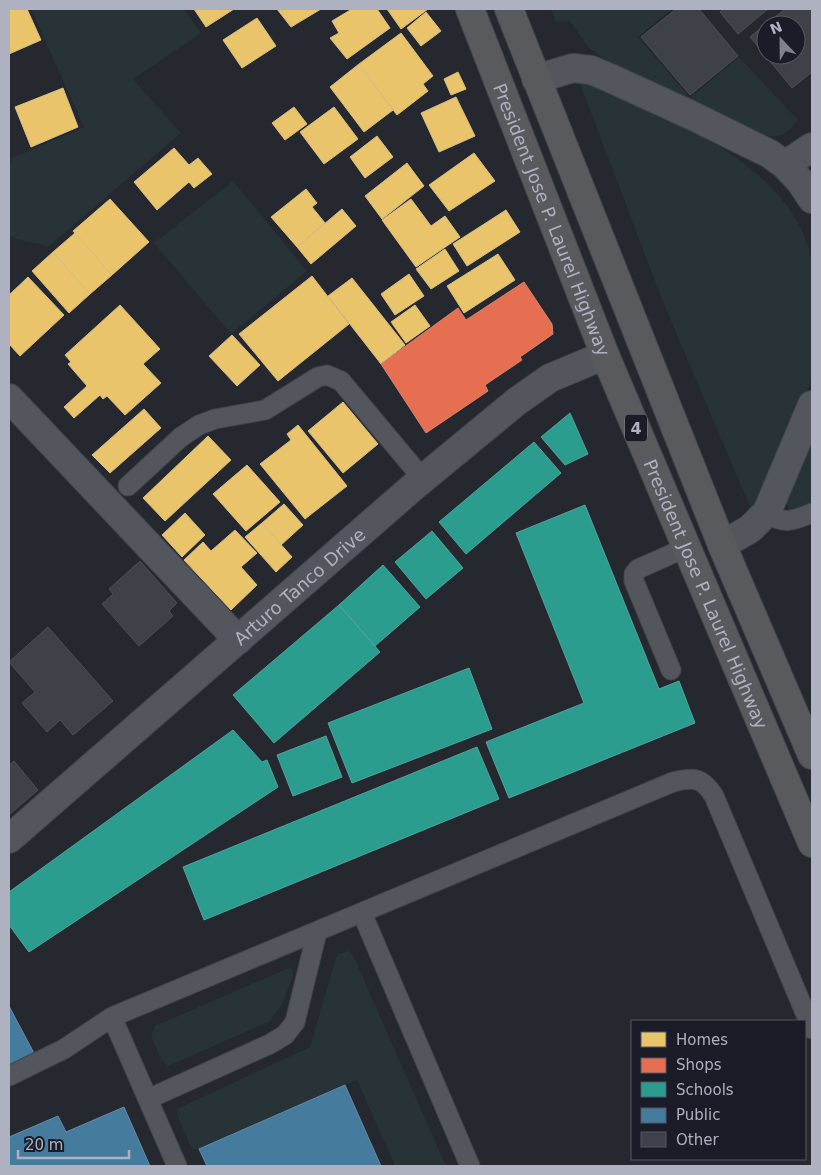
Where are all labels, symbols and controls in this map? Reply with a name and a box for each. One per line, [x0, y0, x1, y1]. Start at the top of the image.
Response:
north arrow [756, 15, 806, 65]
text: N [768, 18, 785, 38]
street label: President Jose P. Laurel Highway [489, 80, 615, 359]
road number: 4 [625, 414, 647, 442]
street label: President Jose P. Laurel Highway [640, 456, 773, 732]
street label: Arturo Tanco Drive [229, 523, 369, 649]
legend [631, 1020, 806, 1160]
text: Homes [676, 1031, 728, 1049]
text: Shops [676, 1056, 722, 1074]
text: Schools [676, 1081, 734, 1099]
text: Public [676, 1106, 720, 1124]
scale bar [18, 1128, 129, 1160]
text: Other [676, 1131, 719, 1149]
text: 20 m [25, 1136, 63, 1154]

